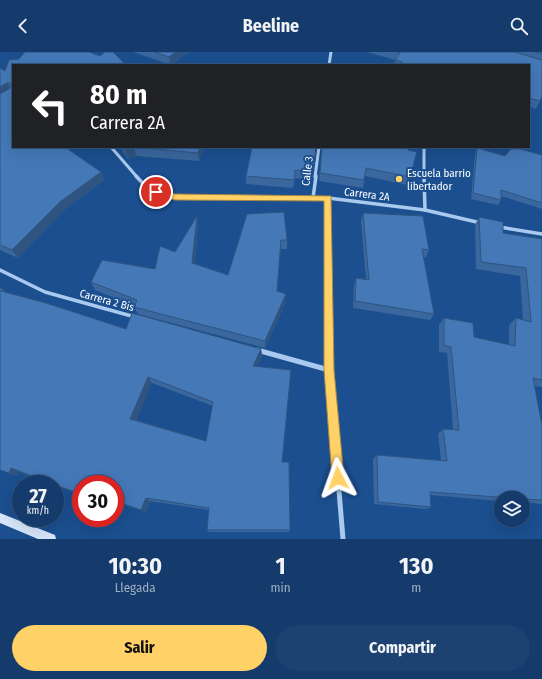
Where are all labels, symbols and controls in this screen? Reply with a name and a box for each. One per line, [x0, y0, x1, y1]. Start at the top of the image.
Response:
icon: back [12, 15, 34, 37]
text: Beeline [243, 15, 299, 37]
icon: search [508, 15, 530, 37]
text: 80 m [90, 78, 147, 111]
icon: left [24, 80, 76, 132]
text: Carrera 2A [90, 112, 165, 134]
street label: Calle 3 [299, 156, 316, 186]
place label: Escuela barrio libertador [407, 167, 471, 193]
marker: Escuela barrio libertador [394, 174, 404, 184]
pin [139, 175, 173, 209]
icon: arrive [145, 181, 167, 203]
street label: Carrera 2A [343, 185, 391, 204]
street label: Carrera 2 Bis [78, 287, 136, 314]
position arrow [317, 457, 359, 499]
speed limit sign: 30 [72, 475, 124, 527]
text: 27 [29, 484, 47, 508]
map controls [494, 491, 530, 527]
button: layers [494, 491, 530, 527]
text: km/h [27, 505, 49, 517]
text: 10:30 [108, 552, 162, 580]
text: 1 [275, 552, 286, 580]
text: 130 [399, 552, 434, 580]
text: Llegada [115, 580, 156, 595]
text: min [270, 580, 291, 595]
text: m [411, 580, 421, 595]
button: Salir [12, 625, 267, 671]
button: Compartir [275, 625, 530, 671]

